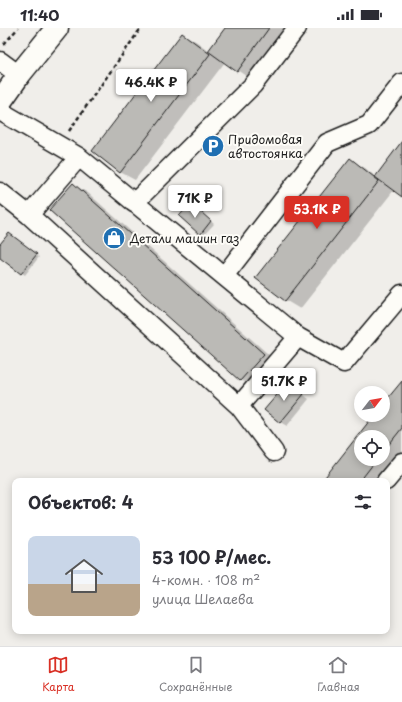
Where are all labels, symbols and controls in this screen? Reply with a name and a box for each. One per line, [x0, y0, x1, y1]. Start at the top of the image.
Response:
text: 11:40 [20, 3, 59, 26]
pin: 46.4K ₽ [114, 69, 188, 103]
text: 46.4K ₽ [125, 72, 177, 91]
place label: Придомовая автостоянка [228, 130, 303, 162]
parking icon: Придомовая автостоянка [200, 133, 226, 159]
pin: 71K ₽ [167, 185, 223, 219]
text: 71K ₽ [177, 188, 213, 207]
pin: 53.1K ₽ [280, 196, 354, 230]
text: 53.1K ₽ [293, 199, 341, 218]
shop icon: Детали машин газ [101, 225, 127, 251]
place label: Детали машин газ [129, 229, 239, 247]
pin: 51.7K ₽ [247, 368, 321, 402]
text: 51.7K ₽ [261, 371, 307, 390]
north arrow [354, 386, 390, 422]
map controls [354, 386, 390, 466]
button: locate [354, 430, 390, 466]
text: Объектов: 4 [28, 489, 133, 515]
icon: filters [352, 491, 374, 513]
text: 53 100 ₽/мес. [152, 544, 271, 570]
icon: home [60, 552, 108, 600]
text: 4-комн. · 108 m² [152, 570, 260, 589]
text: улица Шелаева [152, 589, 254, 608]
tab: Карта [42, 654, 75, 695]
tab: Сохранённые [159, 654, 233, 695]
tab: Главная [317, 654, 360, 695]

